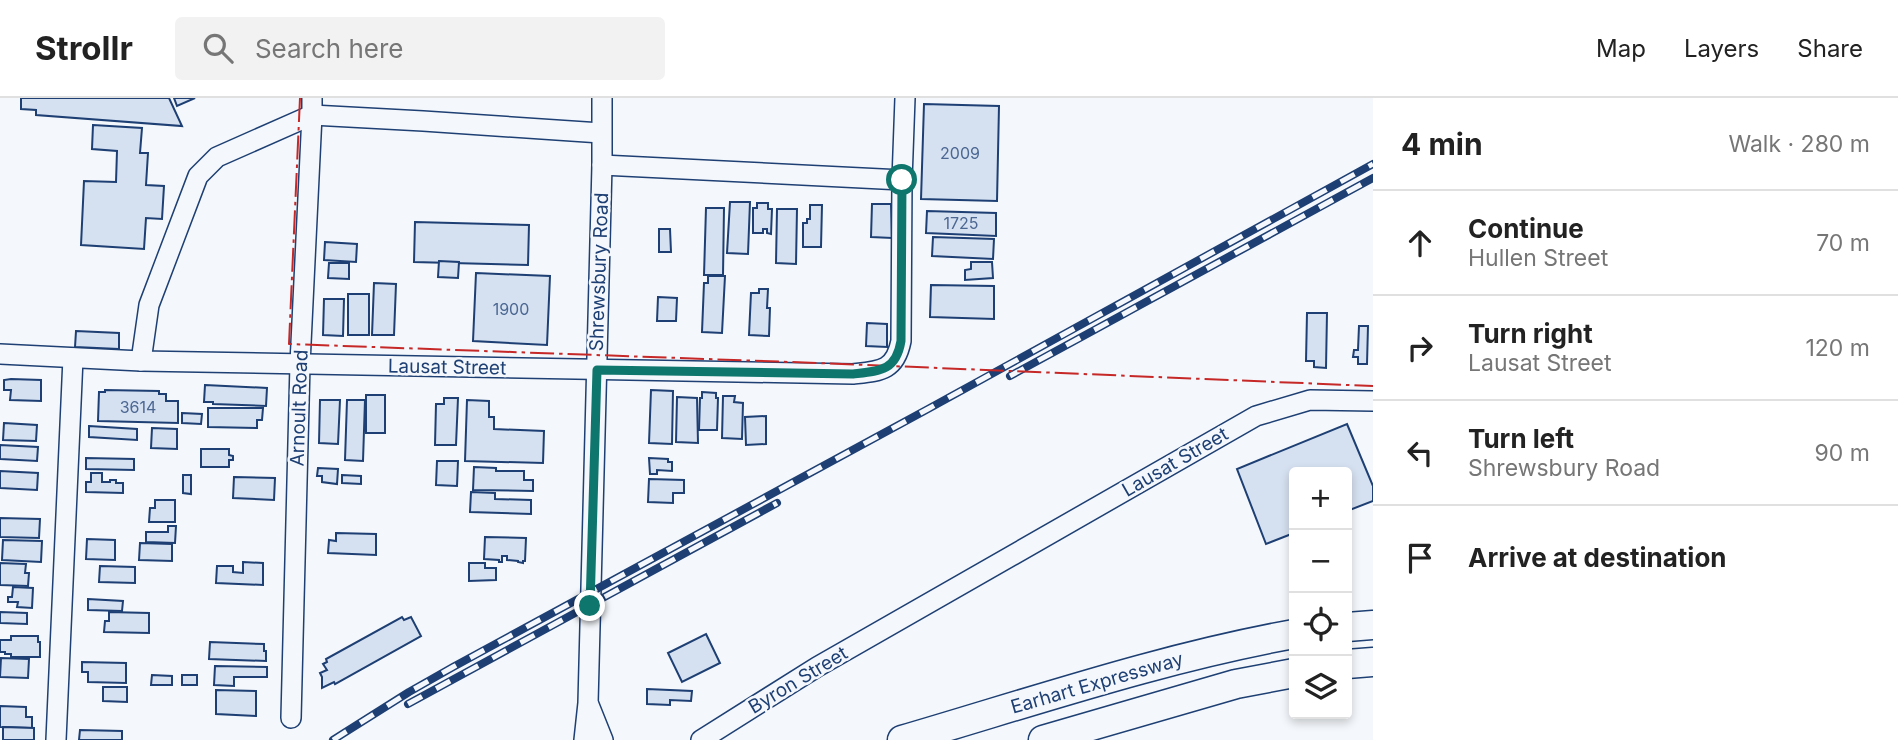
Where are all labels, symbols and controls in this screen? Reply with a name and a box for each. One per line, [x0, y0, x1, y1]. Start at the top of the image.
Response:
search box [175, 17, 665, 80]
text: Strollr [35, 28, 133, 68]
icon: search [199, 29, 237, 67]
text: Search here [255, 33, 404, 64]
text: Map [1596, 34, 1646, 63]
text: Layers [1684, 34, 1759, 63]
text: Share [1797, 34, 1863, 63]
text: 4 min [1401, 126, 1483, 162]
text: Walk · 280 m [1728, 130, 1870, 158]
house number: 2009 [940, 143, 980, 163]
route start [886, 164, 917, 195]
street label: Shrewsbury Road [585, 192, 613, 352]
house number: 1725 [943, 213, 979, 233]
text: Continue [1468, 213, 1584, 244]
icon: ahead [1401, 224, 1439, 262]
text: 70 m [1816, 229, 1870, 257]
text: Hullen Street [1468, 244, 1608, 272]
house number: 1900 [493, 299, 529, 319]
text: Turn right [1468, 318, 1593, 349]
icon: right [1401, 329, 1439, 367]
text: 120 m [1805, 334, 1870, 362]
street label: Arnoult Road [285, 349, 313, 467]
text: Lausat Street [1468, 349, 1611, 377]
street label: Lausat Street [388, 354, 506, 380]
house number: 3614 [120, 397, 156, 417]
street label: Lausat Street [1118, 422, 1232, 502]
text: Turn left [1468, 423, 1574, 454]
icon: left [1401, 434, 1439, 472]
text: 90 m [1815, 439, 1870, 467]
text: Shrewsbury Road [1468, 454, 1660, 482]
map controls [1289, 467, 1352, 719]
button: + [1289, 467, 1352, 530]
button: − [1289, 530, 1352, 593]
icon: arrive [1401, 539, 1439, 577]
text: Arrive at destination [1468, 542, 1727, 573]
route end [574, 590, 605, 621]
button: locate [1289, 593, 1352, 656]
street label: Byron Street [744, 641, 852, 719]
street label: Earhart Expressway [1008, 647, 1186, 719]
button: layers [1289, 656, 1352, 719]

